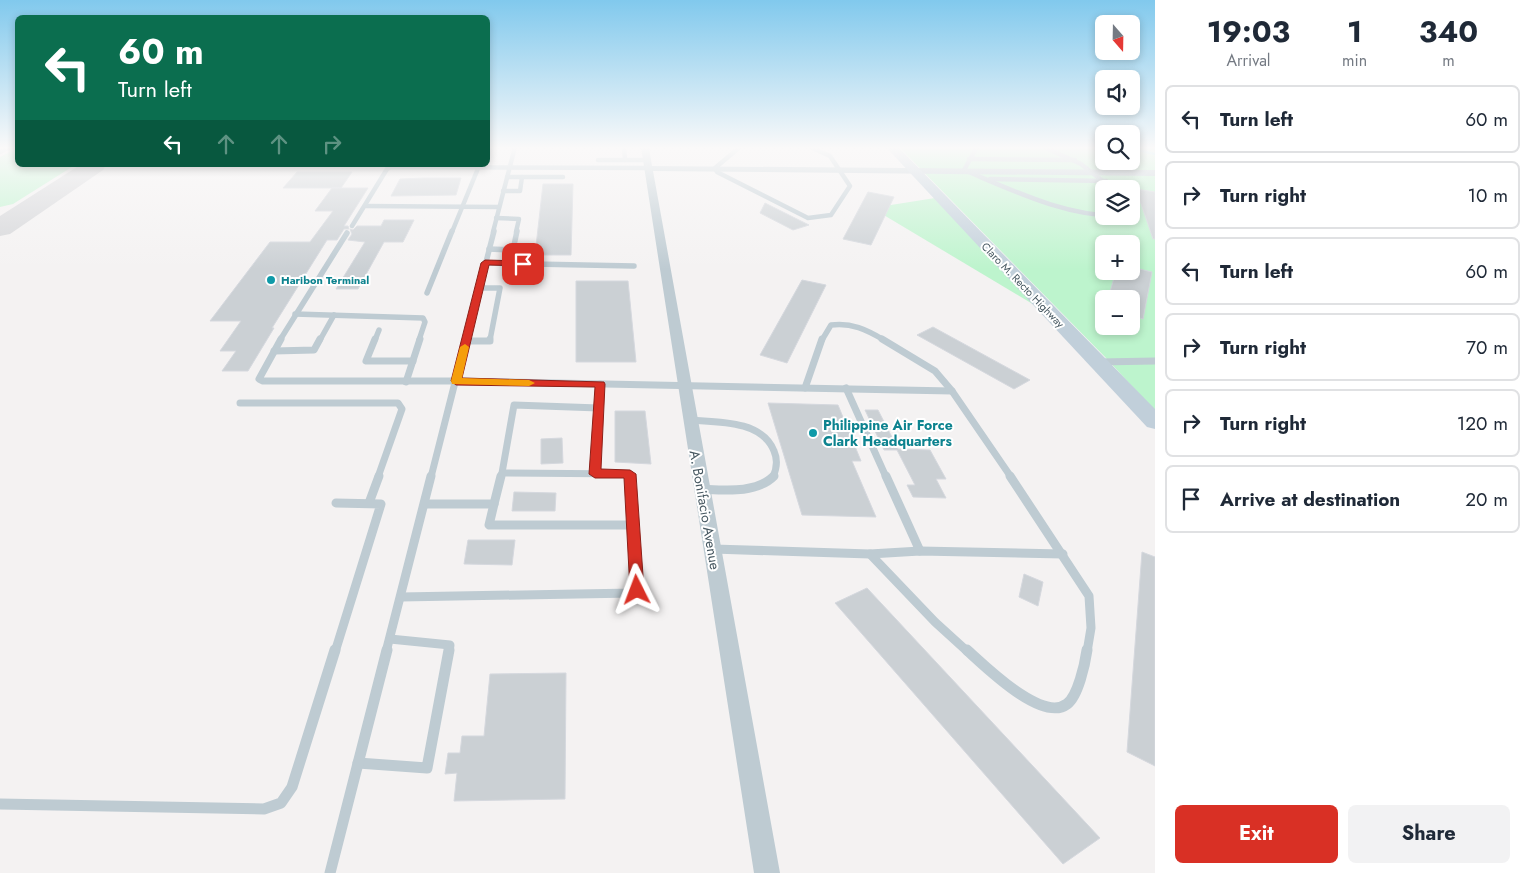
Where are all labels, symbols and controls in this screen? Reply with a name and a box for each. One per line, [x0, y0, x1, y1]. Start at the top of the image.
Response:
text: 19:03 [1207, 10, 1290, 53]
text: 1 [1347, 10, 1362, 53]
text: 340 [1419, 10, 1478, 53]
north arrow [1095, 15, 1140, 60]
map controls [1095, 15, 1140, 335]
text: 60 m [118, 27, 204, 77]
icon: left [35, 35, 100, 100]
text: Arrival [1226, 49, 1271, 72]
text: min [1342, 49, 1367, 72]
text: m [1442, 49, 1455, 72]
button: sound [1095, 70, 1140, 115]
text: Turn left [118, 73, 192, 105]
icon: left [1177, 105, 1205, 133]
text: Turn left [1220, 106, 1293, 133]
text: 60 m [1465, 106, 1508, 133]
button: search [1095, 125, 1140, 170]
icon: left [159, 130, 187, 158]
icon: ahead [212, 130, 240, 158]
icon: ahead [265, 130, 293, 158]
icon: right [318, 130, 346, 158]
button: layers [1095, 180, 1140, 225]
icon: right [1177, 181, 1205, 209]
text: Turn right [1220, 182, 1306, 209]
text: 10 m [1468, 182, 1508, 209]
button: + [1095, 235, 1140, 280]
street label: Claro M. Recto Highway [978, 239, 1068, 331]
pin [502, 243, 544, 285]
icon: arrive [509, 250, 537, 278]
icon: left [1177, 257, 1205, 285]
text: Turn left [1220, 258, 1293, 285]
text: 60 m [1465, 258, 1508, 285]
place label: Haribon Terminal [281, 272, 369, 288]
marker: Haribon Terminal [265, 274, 277, 286]
button: − [1095, 290, 1140, 335]
icon: right [1177, 333, 1205, 361]
text: Turn right [1220, 334, 1306, 361]
text: 70 m [1466, 334, 1508, 361]
icon: right [1177, 409, 1205, 437]
text: Turn right [1220, 410, 1306, 437]
text: 120 m [1457, 410, 1508, 437]
place label: Philippine Air Force Clark Headquarters [823, 415, 953, 451]
marker: Philippine Air Force Clark Headquarters [807, 427, 819, 439]
street label: A. Bonifacio Avenue [685, 449, 725, 571]
icon: arrive [1177, 485, 1205, 513]
text: Arrive at destination [1220, 486, 1400, 513]
text: 20 m [1465, 486, 1508, 513]
position arrow [610, 563, 662, 615]
button: Exit [1175, 805, 1338, 863]
button: Share [1348, 805, 1510, 863]

